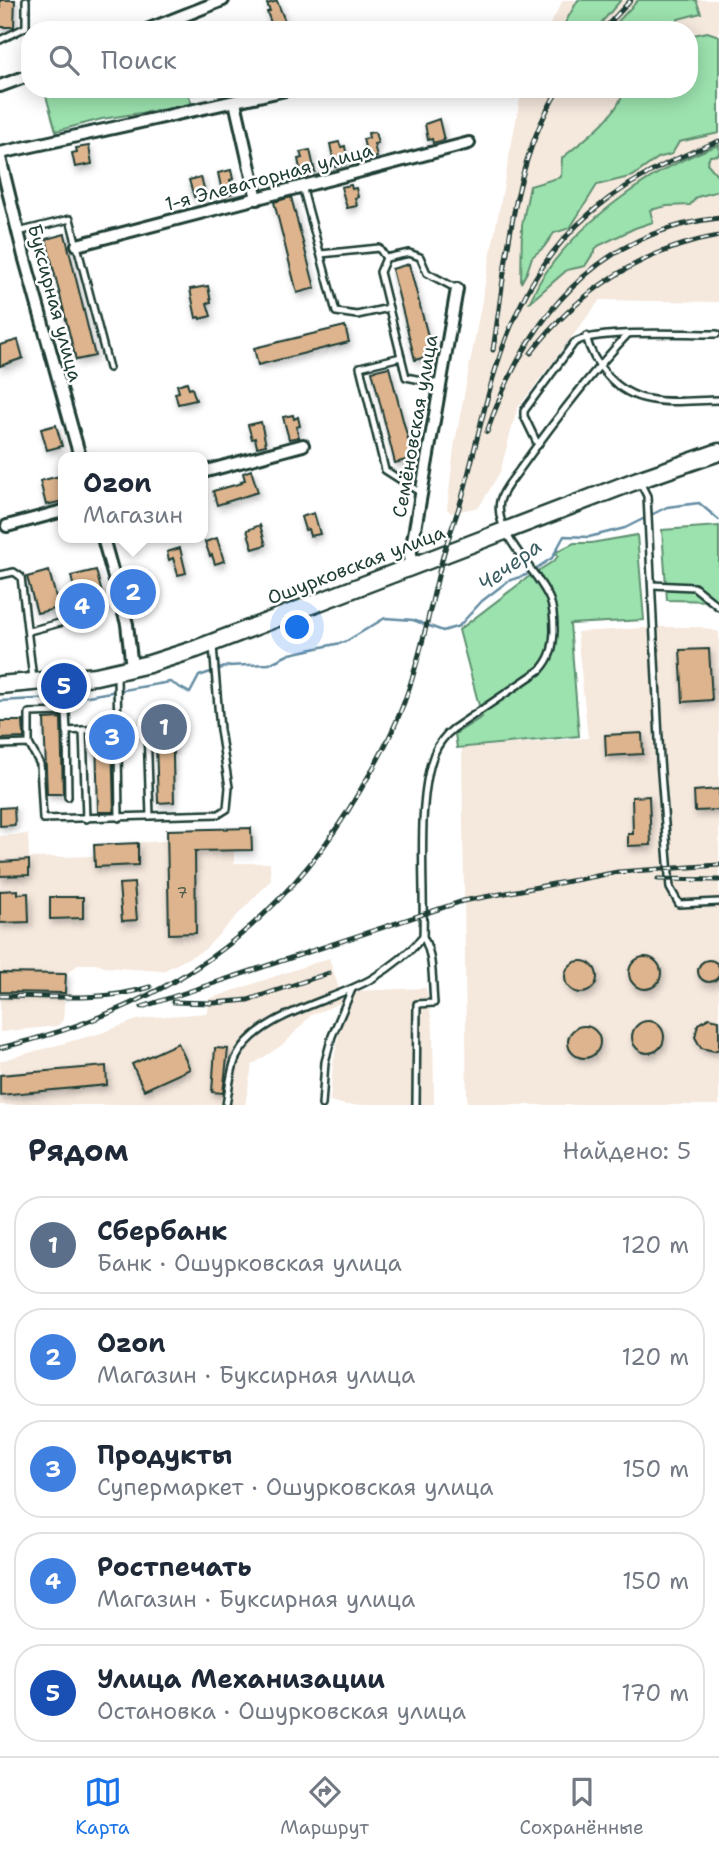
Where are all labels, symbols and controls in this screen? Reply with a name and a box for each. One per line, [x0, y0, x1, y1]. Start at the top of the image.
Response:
search box [21, 21, 698, 98]
icon: search [45, 41, 83, 79]
text: Поиск [101, 42, 177, 77]
street label: 1-я Элеваторная улица [162, 137, 376, 217]
street label: Буксирная улица [22, 221, 88, 385]
street label: Семёновская улица [387, 332, 443, 519]
popup [58, 452, 208, 543]
text: Ozon [83, 465, 152, 500]
text: Магазин [83, 500, 183, 530]
street label: Ошурковская улица [264, 520, 449, 610]
water label: Чечера [473, 532, 547, 598]
pin: 2 [110, 566, 156, 618]
pin: 4 [59, 580, 105, 632]
your location [280, 610, 314, 644]
pin: 5 [41, 660, 87, 712]
pin: 1 [141, 701, 187, 753]
pin: 3 [89, 711, 135, 763]
house number: 7 [176, 882, 188, 903]
text: Рядом [28, 1130, 128, 1171]
text: Найдено: 5 [563, 1136, 691, 1166]
text: Сбербанк [97, 1213, 227, 1248]
text: 1 [48, 1230, 58, 1260]
text: 120 m [621, 1230, 689, 1260]
text: Банк · Ошурковская улица [97, 1248, 402, 1278]
text: Ozon [97, 1325, 166, 1360]
text: 2 [45, 1342, 61, 1372]
text: 120 m [621, 1342, 689, 1372]
text: Магазин · Буксирная улица [97, 1360, 415, 1390]
text: Продукты [97, 1437, 232, 1472]
text: 3 [45, 1454, 61, 1484]
text: 150 m [622, 1454, 689, 1484]
text: Супермаркет · Ошурковская улица [97, 1472, 494, 1502]
text: Ростпечать [97, 1549, 252, 1584]
text: 4 [45, 1566, 61, 1596]
text: 150 m [622, 1566, 689, 1596]
text: Магазин · Буксирная улица [97, 1584, 415, 1614]
text: Улица Механизации [97, 1661, 385, 1696]
text: 5 [46, 1678, 60, 1708]
text: 170 m [621, 1678, 689, 1708]
text: Остановка · Ошурковская улица [97, 1696, 466, 1726]
tab: Карта [75, 1773, 130, 1840]
tab: Маршрут [280, 1773, 369, 1840]
tab: Сохранённые [520, 1773, 644, 1840]

